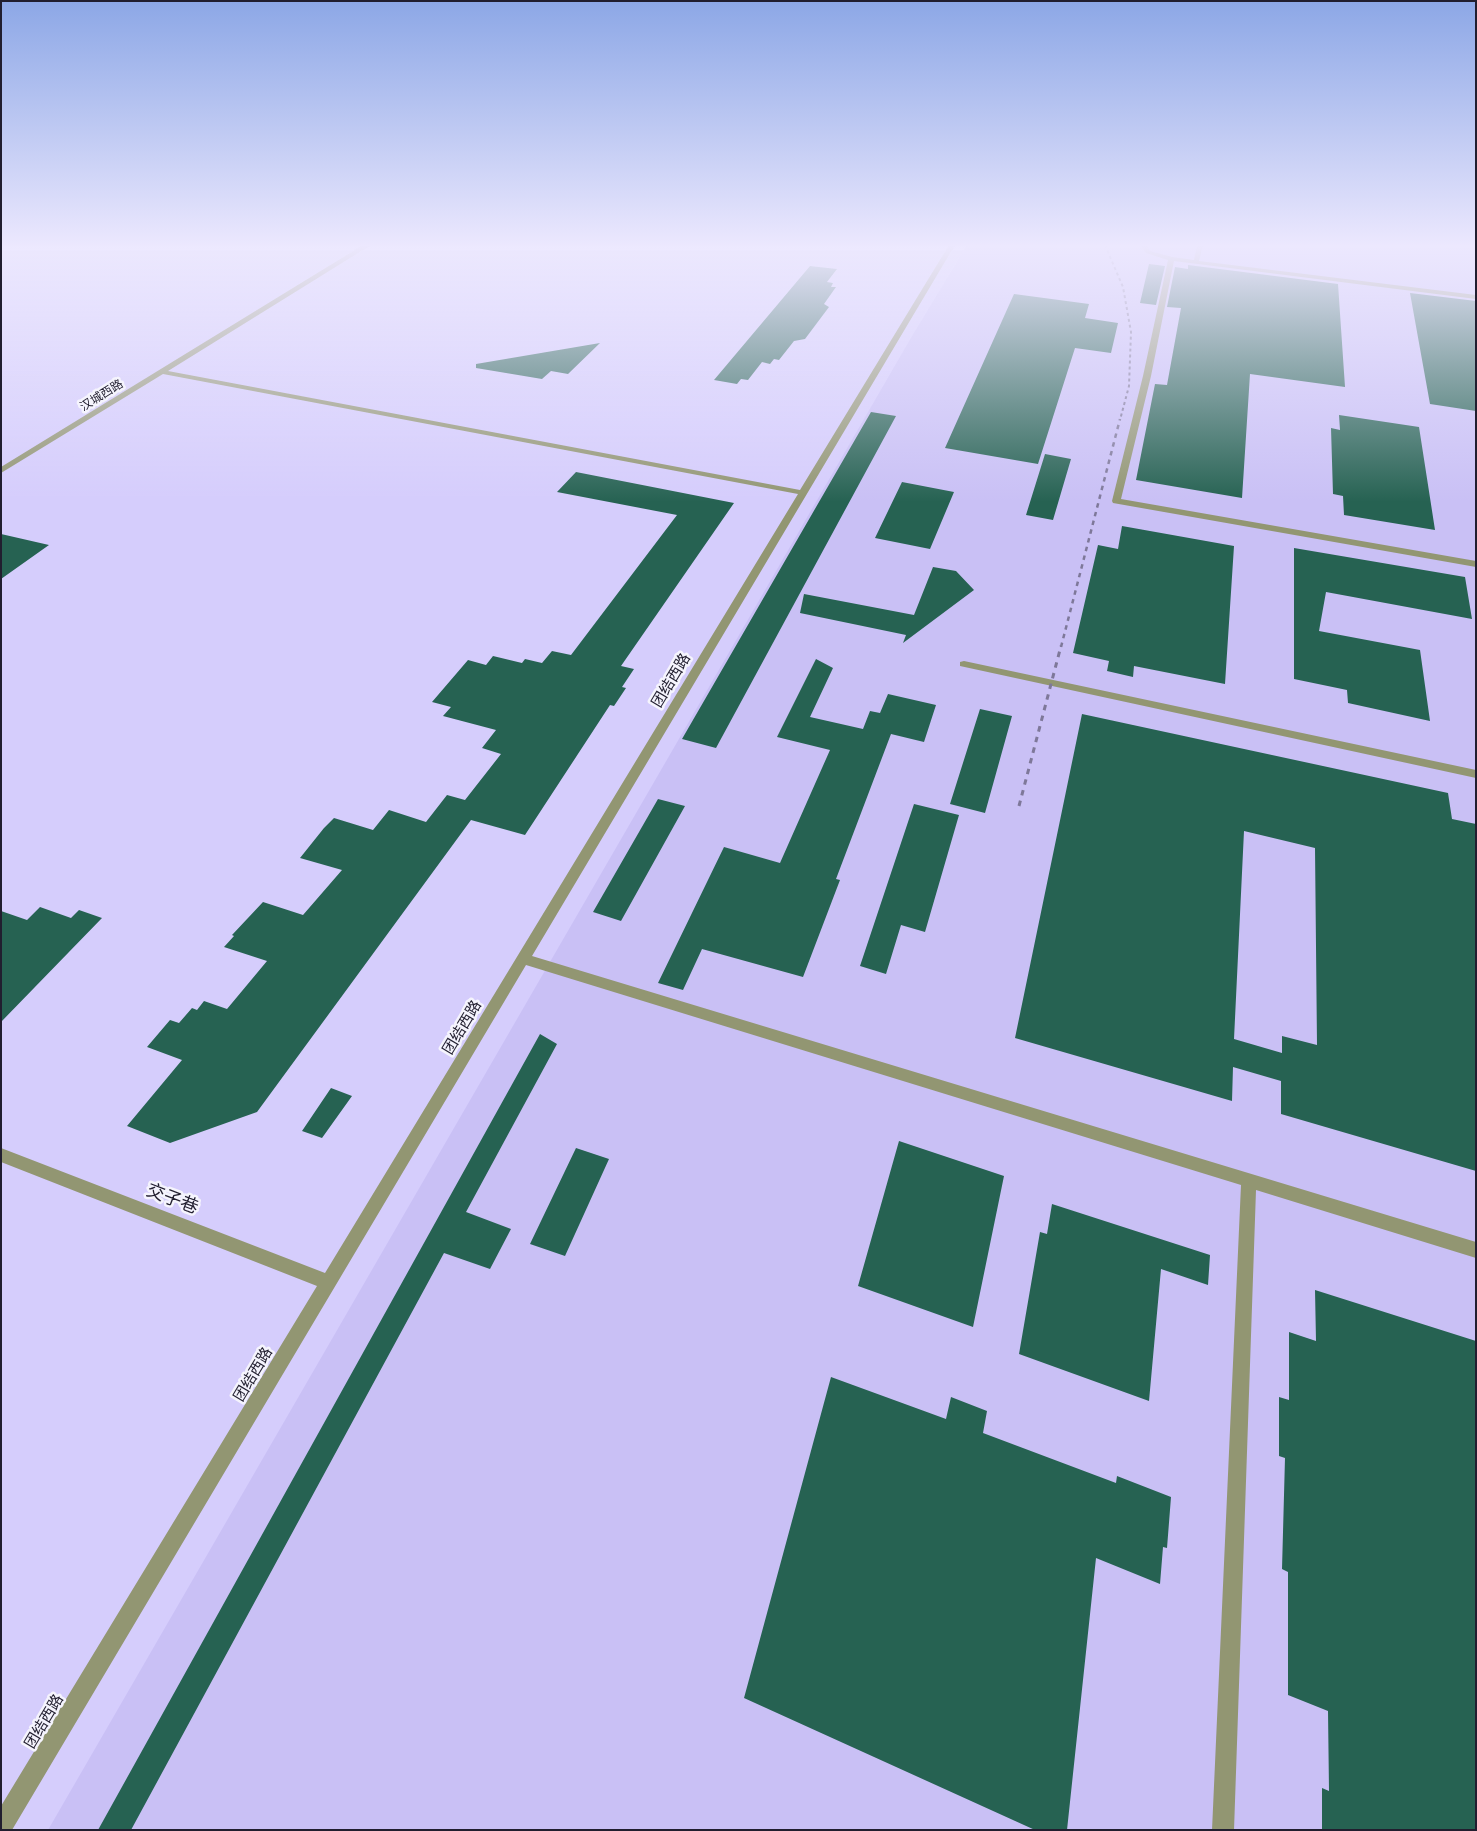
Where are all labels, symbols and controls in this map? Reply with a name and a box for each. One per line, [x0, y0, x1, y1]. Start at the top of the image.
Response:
street label: 汉城西路 [78, 377, 126, 415]
street label: 团结西路 [649, 651, 695, 711]
street label: 团结西路 [440, 998, 486, 1058]
street label: 交子巷 [143, 1180, 201, 1220]
street label: 团结西路 [231, 1345, 277, 1405]
street label: 团结西路 [22, 1692, 68, 1752]

